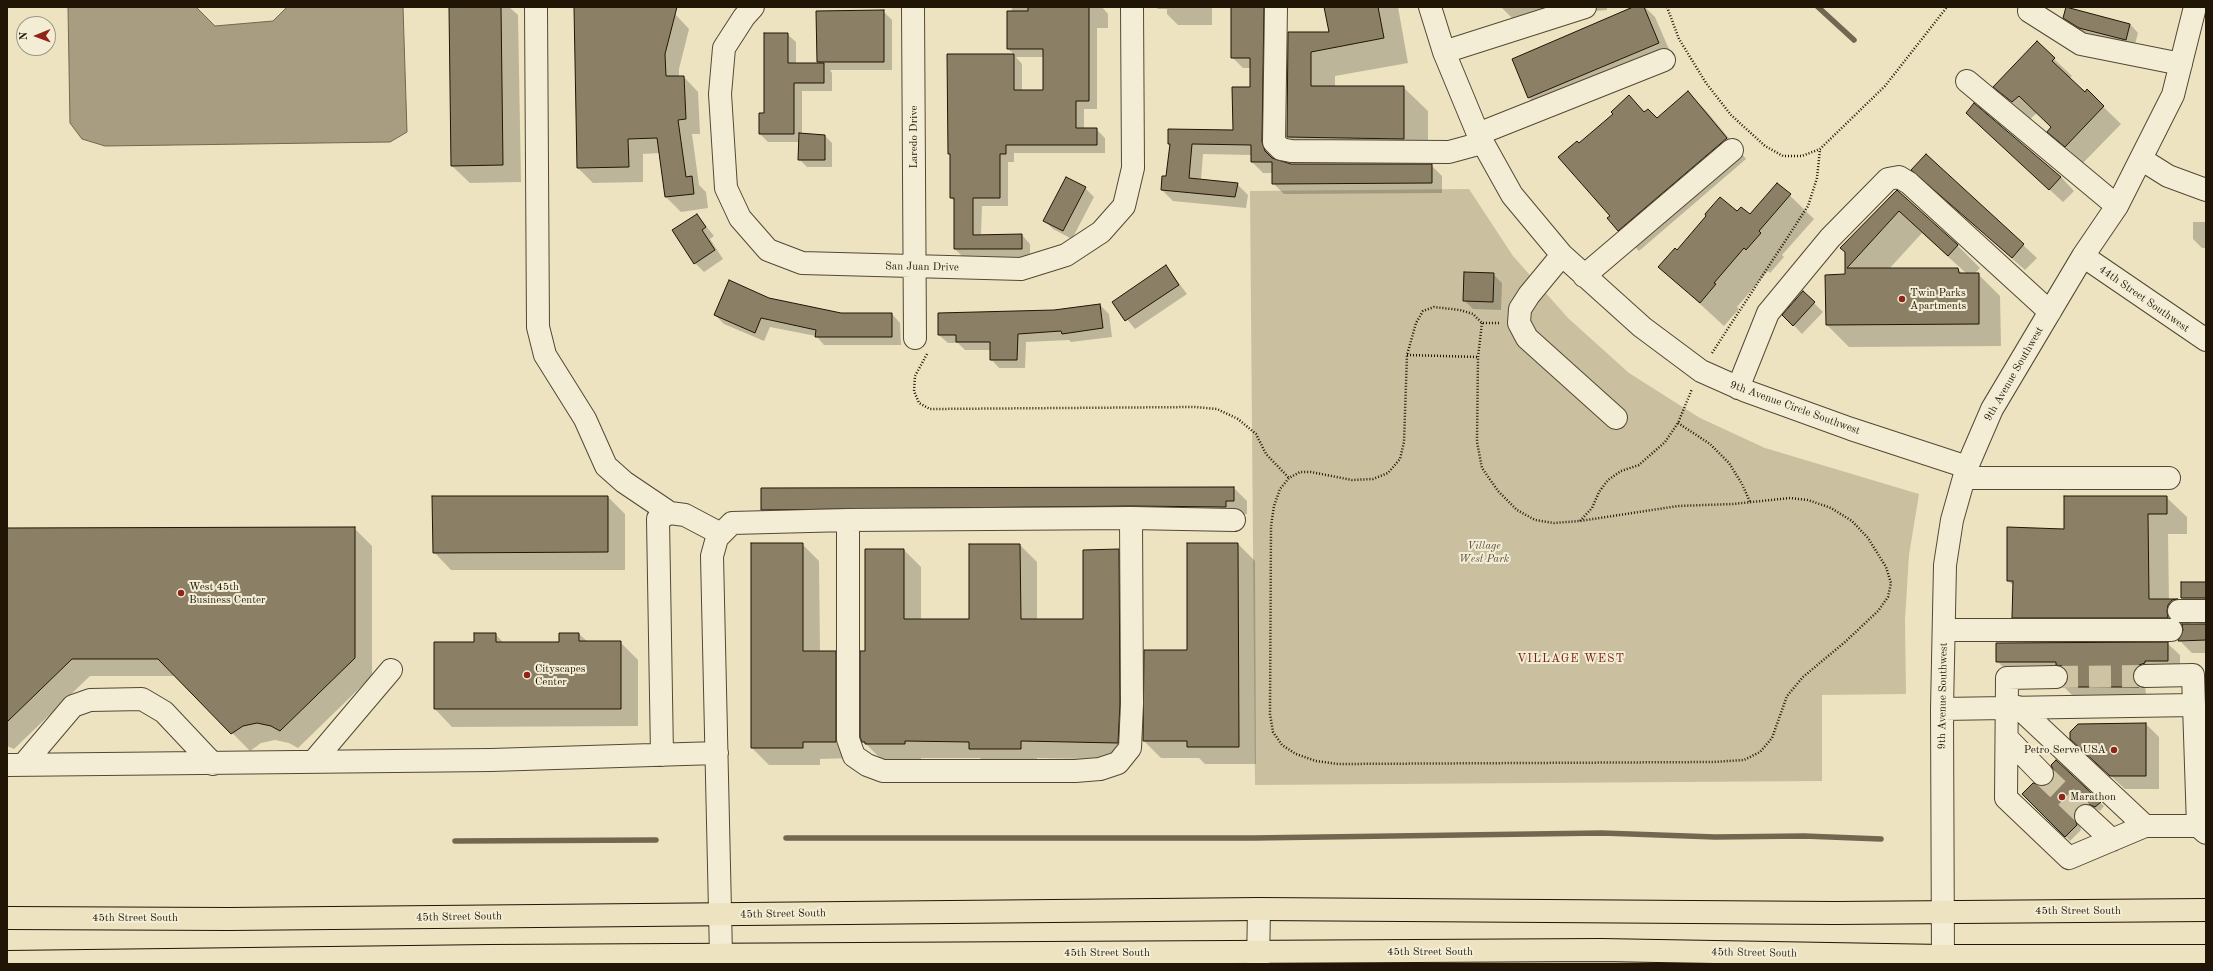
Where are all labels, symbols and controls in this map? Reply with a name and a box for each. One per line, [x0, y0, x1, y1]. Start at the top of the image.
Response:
north arrow [16, 16, 56, 56]
text: N [19, 32, 30, 40]
street label: Laredo Drive [907, 105, 921, 169]
street label: San Juan Drive [885, 260, 959, 274]
street label: 44th Street Southwest [2096, 263, 2192, 335]
place label: Twin Parks Apartments [1910, 286, 1966, 312]
marker: Twin Parks Apartments [1897, 294, 1907, 304]
street label: 9th Avenue Southwest [1982, 324, 2046, 424]
street label: 9th Avenue Circle Southwest [1728, 378, 1862, 438]
park label: Village West Park [1459, 539, 1509, 565]
place label: West 45th Business Center [189, 580, 266, 606]
marker: West 45th Business Center [176, 588, 186, 598]
street label: 9th Avenue Southwest [1935, 642, 1951, 750]
district label: VILLAGE WEST [1517, 652, 1625, 666]
place label: Cityscapes Center [535, 662, 586, 688]
marker: Cityscapes Center [522, 670, 532, 680]
place label: Petro Serve USA [2024, 743, 2106, 757]
marker: Petro Serve USA [2109, 745, 2119, 755]
place label: Marathon [2070, 790, 2116, 804]
marker: Marathon [2057, 792, 2067, 802]
street label: 45th Street South [2035, 904, 2121, 918]
street label: 45th Street South [740, 907, 826, 921]
street label: 45th Street South [416, 910, 502, 924]
street label: 45th Street South [92, 911, 178, 925]
street label: 45th Street South [1387, 945, 1473, 959]
street label: 45th Street South [1064, 946, 1150, 960]
street label: 45th Street South [1711, 946, 1797, 960]

